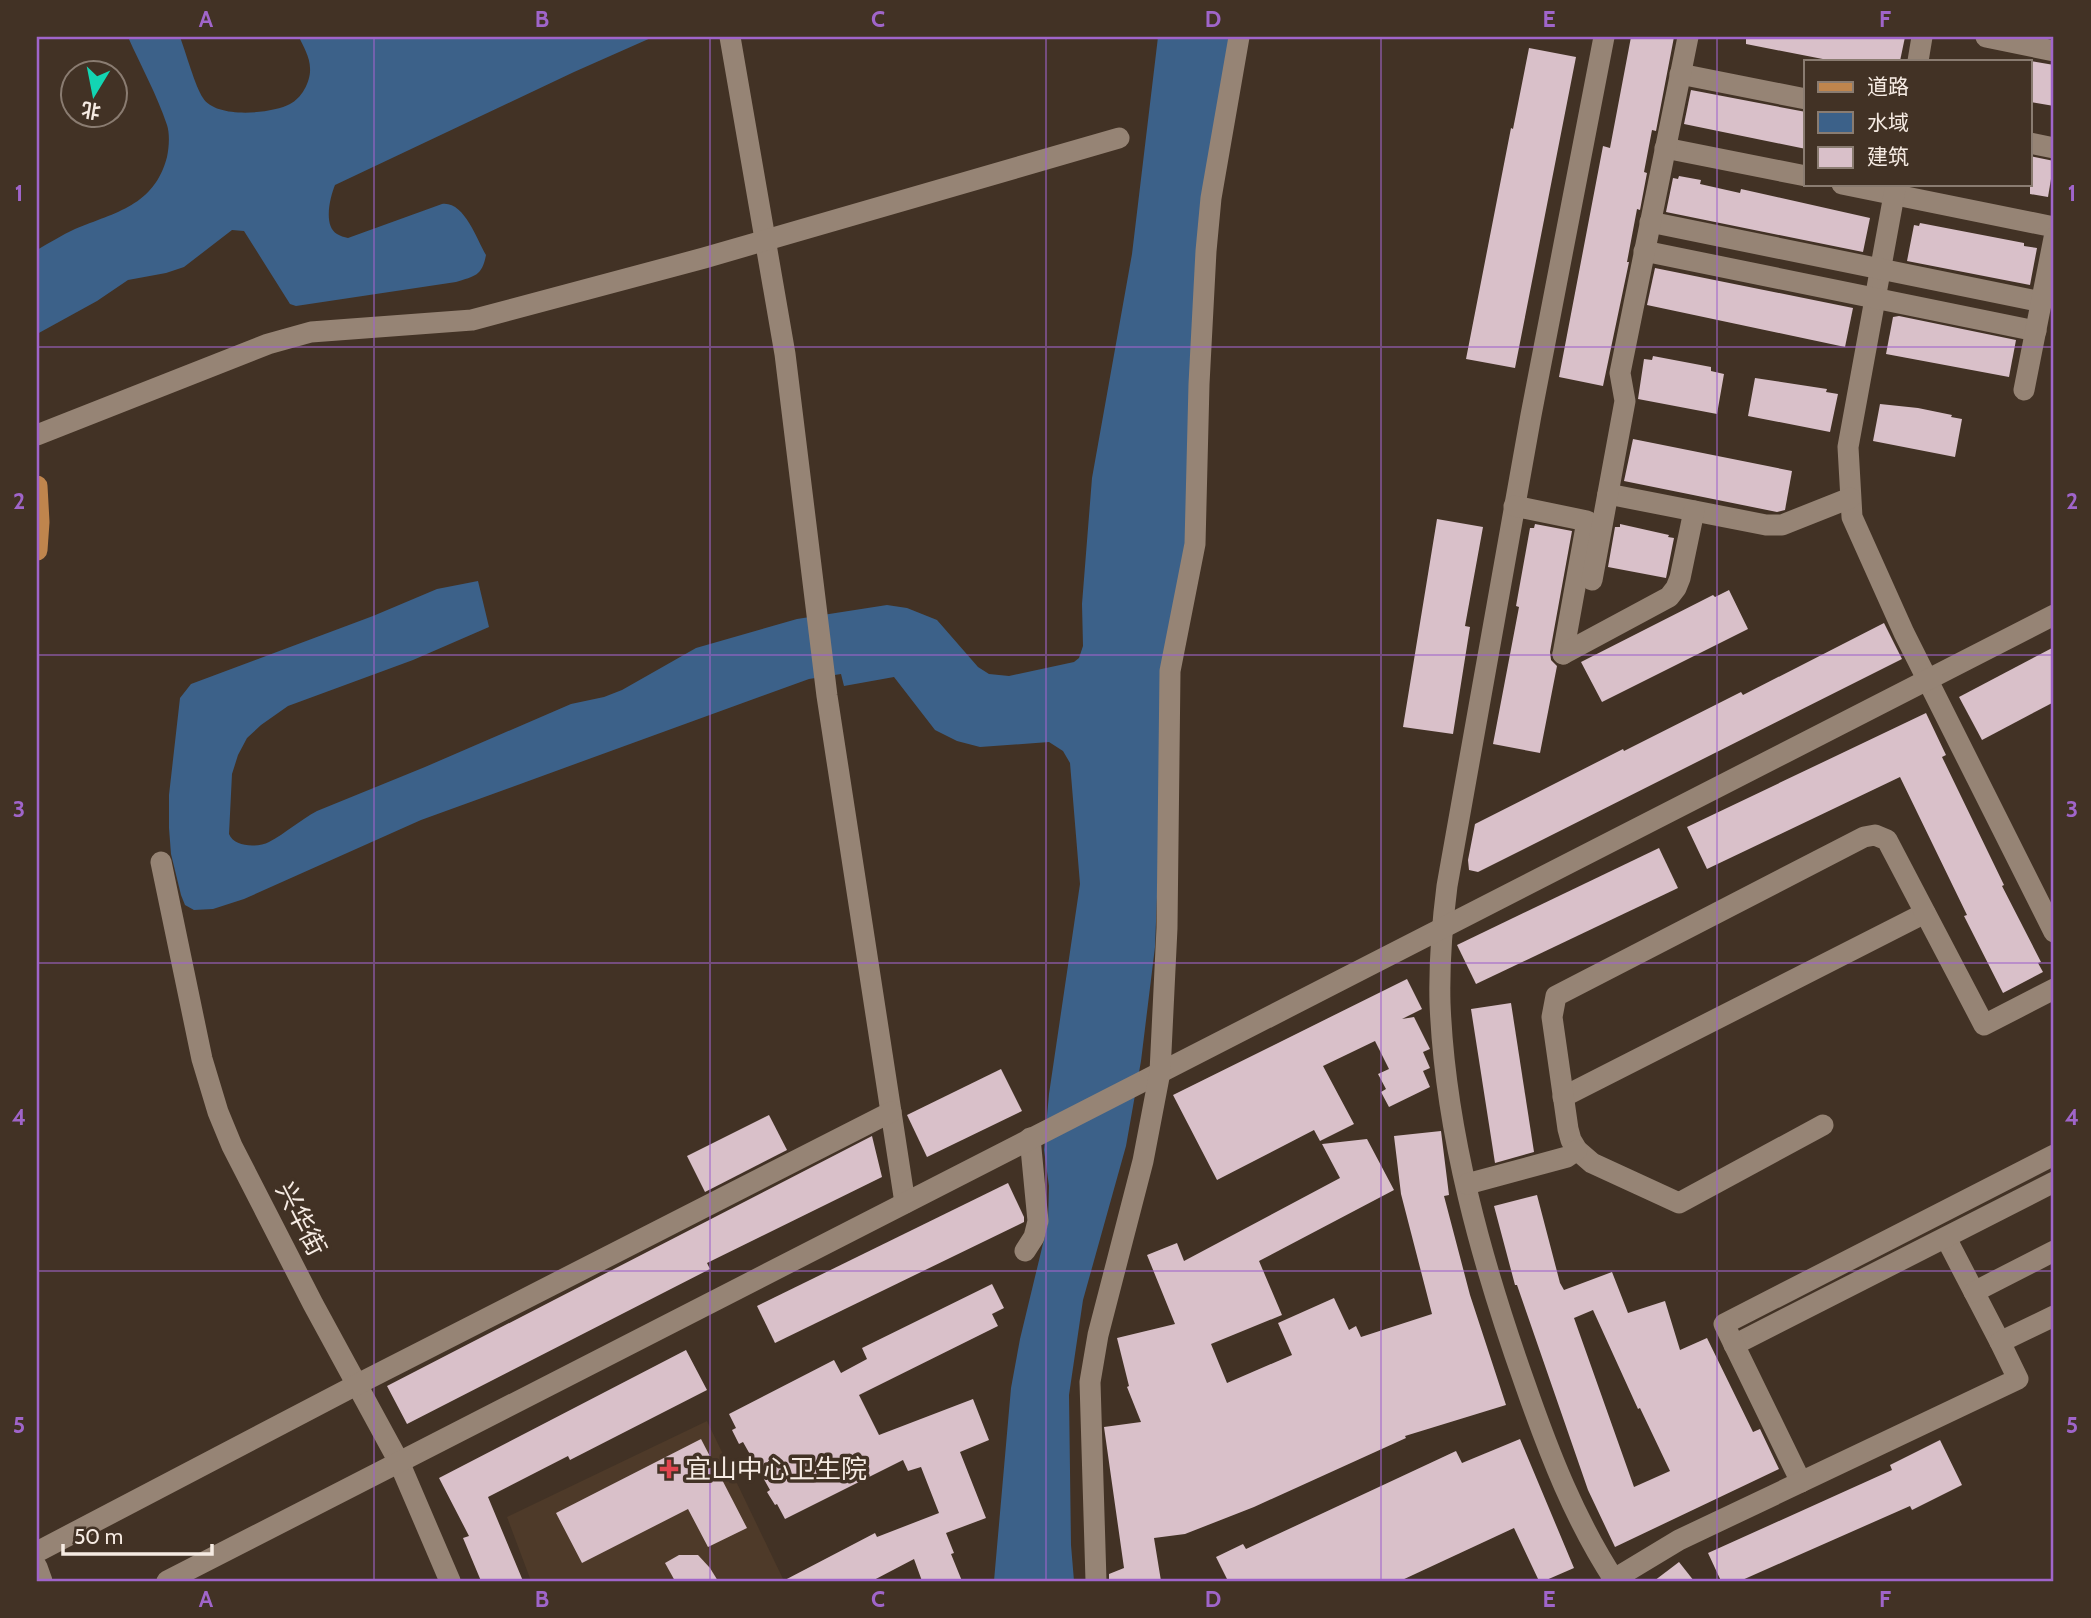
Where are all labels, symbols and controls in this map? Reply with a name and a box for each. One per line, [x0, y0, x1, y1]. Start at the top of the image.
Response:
text: A [199, 5, 214, 33]
text: B [535, 5, 549, 33]
text: C [871, 5, 885, 33]
text: D [1205, 5, 1221, 33]
text: E [1542, 5, 1556, 33]
text: F [1879, 5, 1891, 33]
north arrow [60, 60, 130, 130]
legend [1804, 60, 2032, 186]
text: 道路 [1867, 74, 1909, 99]
text: 北 [80, 97, 102, 123]
text: 水域 [1867, 110, 1909, 135]
text: 建筑 [1867, 144, 1909, 169]
text: 1 [15, 179, 23, 207]
text: 1 [2068, 179, 2076, 207]
text: 2 [13, 487, 25, 515]
text: 2 [2066, 487, 2078, 515]
text: 3 [13, 795, 25, 823]
text: 3 [2066, 795, 2078, 823]
text: 4 [12, 1103, 26, 1131]
text: 4 [2065, 1103, 2079, 1131]
street label: 兴华街 [269, 1177, 333, 1261]
text: 5 [13, 1411, 25, 1439]
text: 5 [2066, 1411, 2078, 1439]
place label: 宜山中心卫生院 [685, 1453, 867, 1485]
marker: 宜山中心卫生院 [659, 1459, 679, 1479]
scale bar [63, 1513, 212, 1557]
text: 50 m [74, 1524, 123, 1549]
text: A [199, 1585, 214, 1613]
text: B [535, 1585, 549, 1613]
text: C [871, 1585, 885, 1613]
text: D [1205, 1585, 1221, 1613]
text: E [1542, 1585, 1556, 1613]
text: F [1879, 1585, 1891, 1613]

